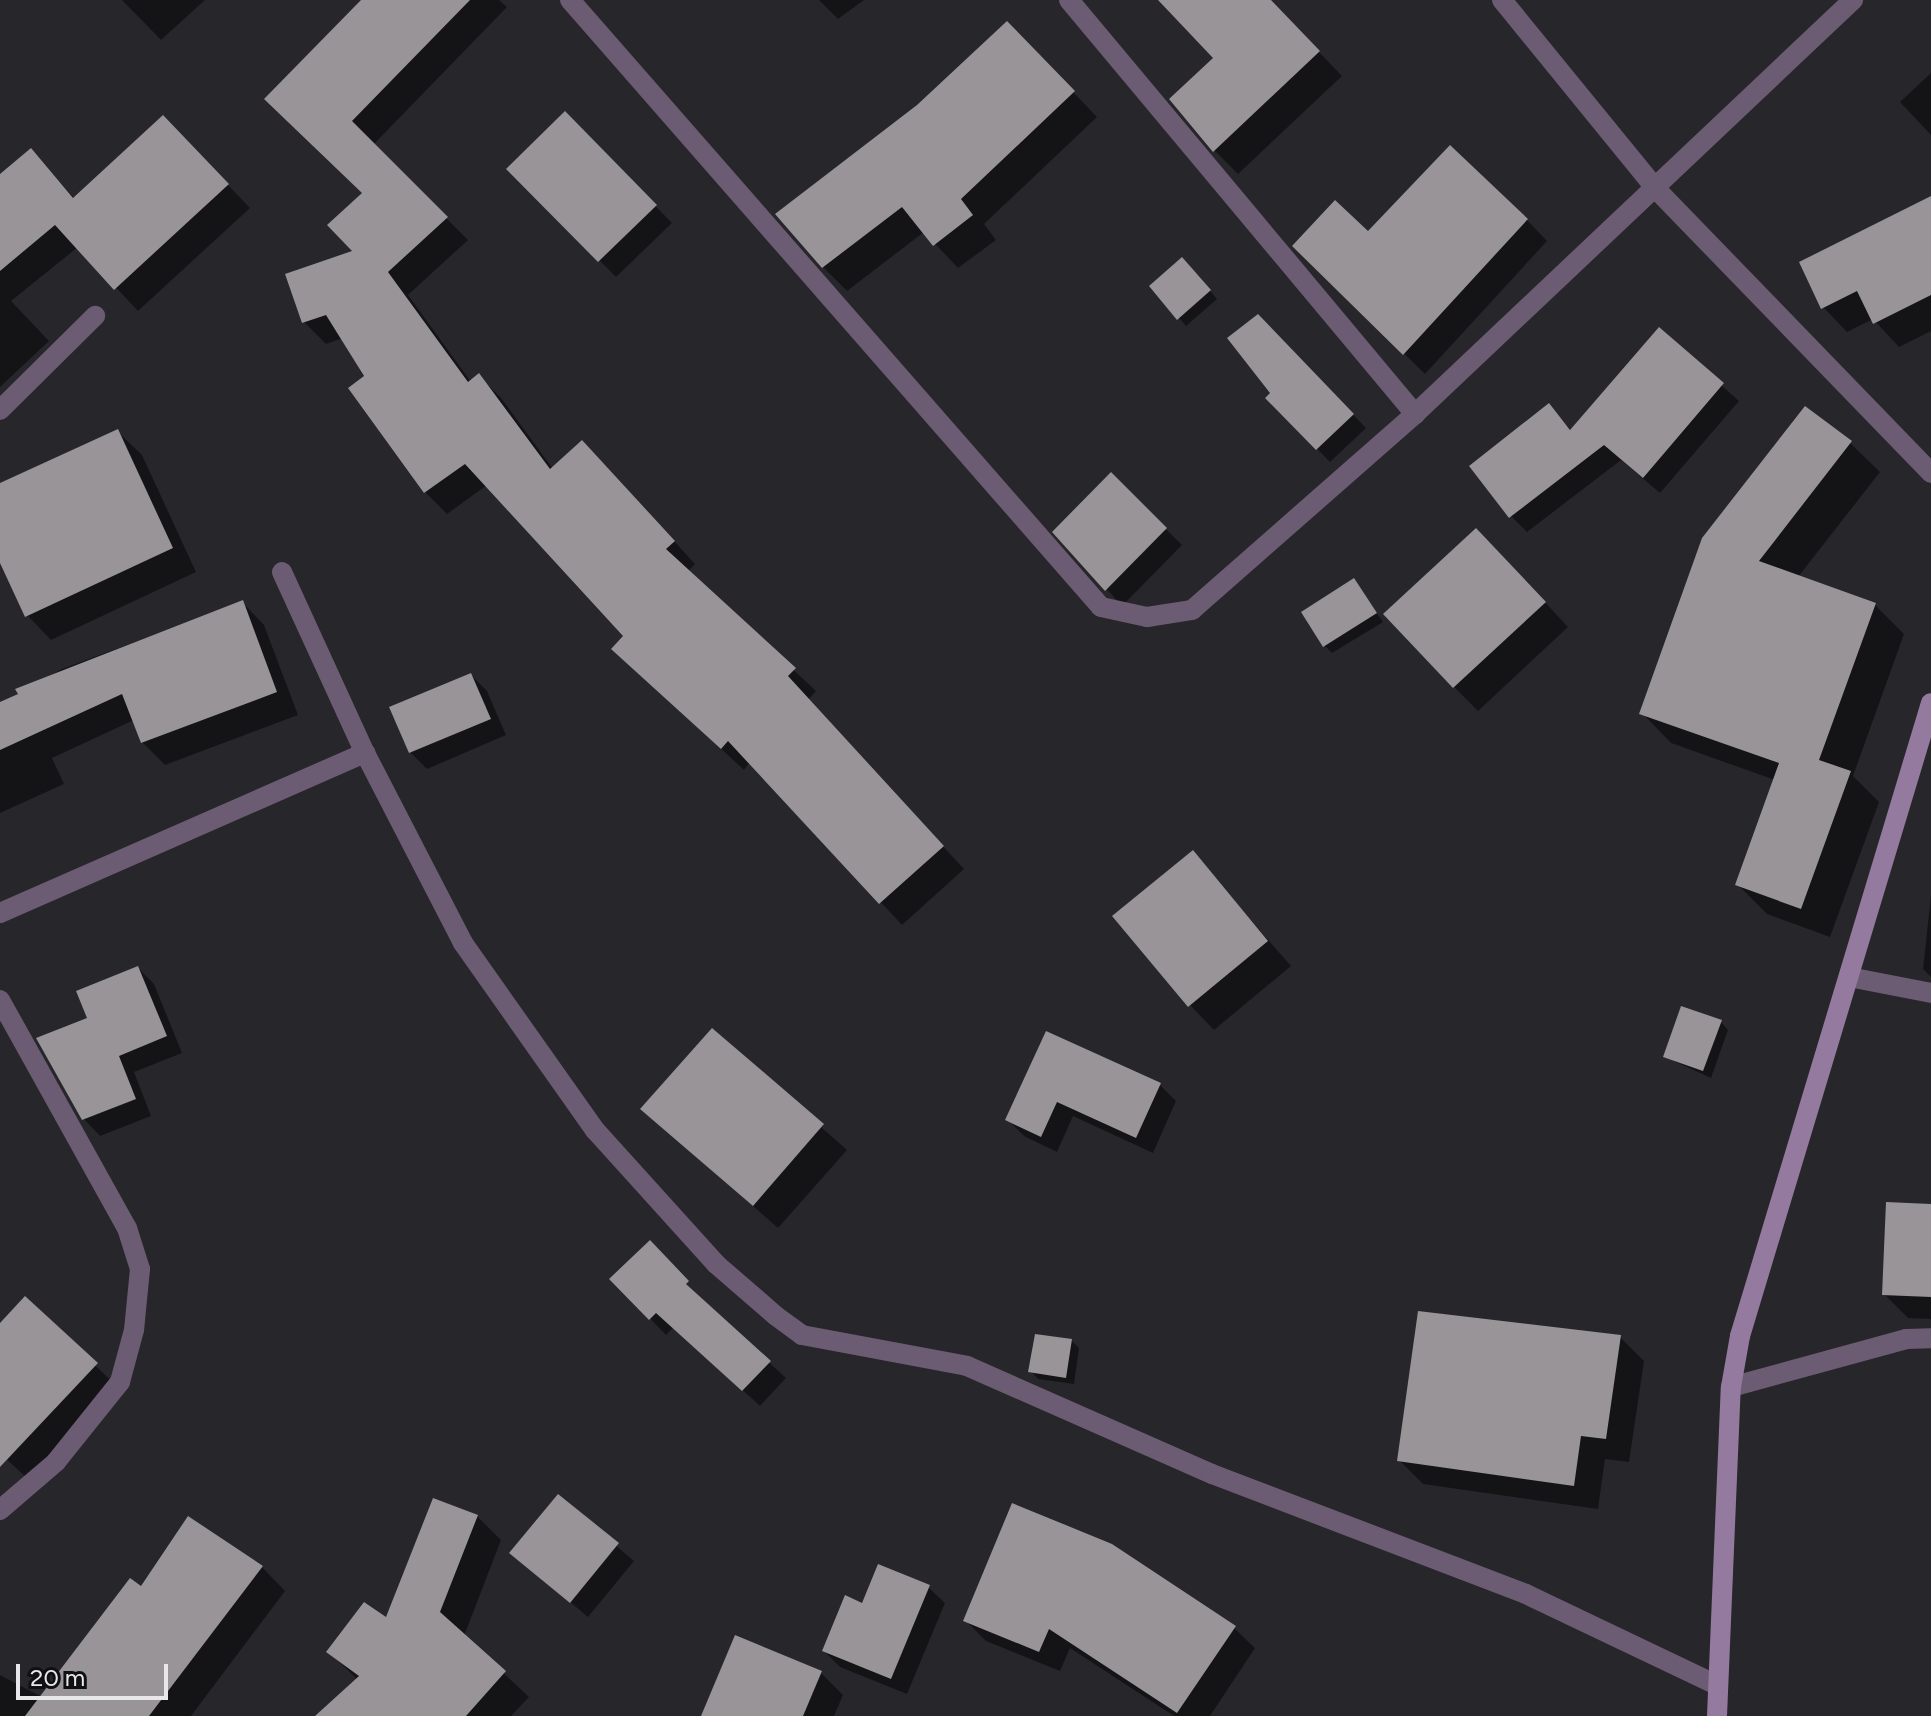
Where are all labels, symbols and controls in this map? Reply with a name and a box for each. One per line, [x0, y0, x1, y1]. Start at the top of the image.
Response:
scale bar [20, 1648, 172, 1698]
text: 20 m [30, 1663, 85, 1692]

